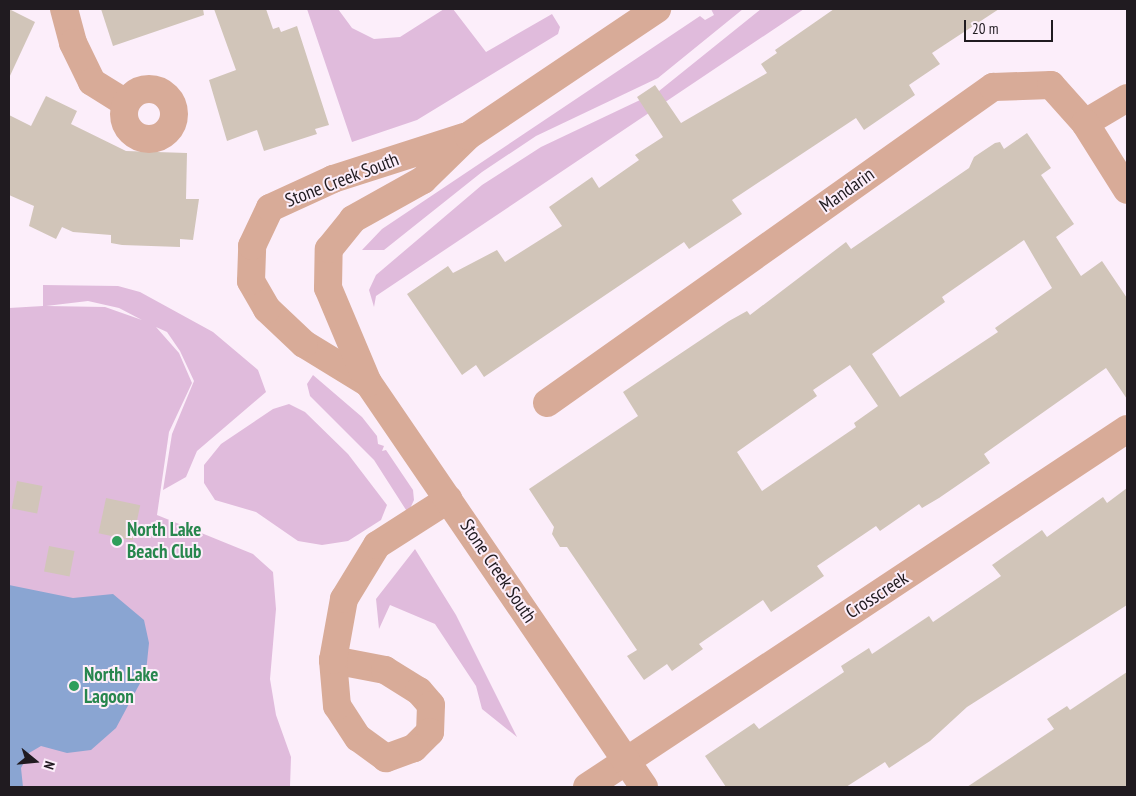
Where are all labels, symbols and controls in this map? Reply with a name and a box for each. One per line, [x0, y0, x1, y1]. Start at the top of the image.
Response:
scale bar [966, 10, 1055, 42]
text: 20 m [972, 19, 998, 38]
street label: Stone Creek South [282, 148, 402, 212]
street label: Mandarin [815, 163, 879, 217]
street label: Stone Creek South [455, 515, 541, 627]
place label: North Lake Beach Club [127, 519, 202, 563]
marker: North Lake Beach Club [111, 535, 123, 547]
street label: Crosscreek [842, 566, 912, 624]
place label: North Lake Lagoon [84, 664, 158, 708]
marker: North Lake Lagoon [68, 680, 80, 692]
north arrow [10, 736, 60, 786]
text: N [40, 759, 59, 772]

